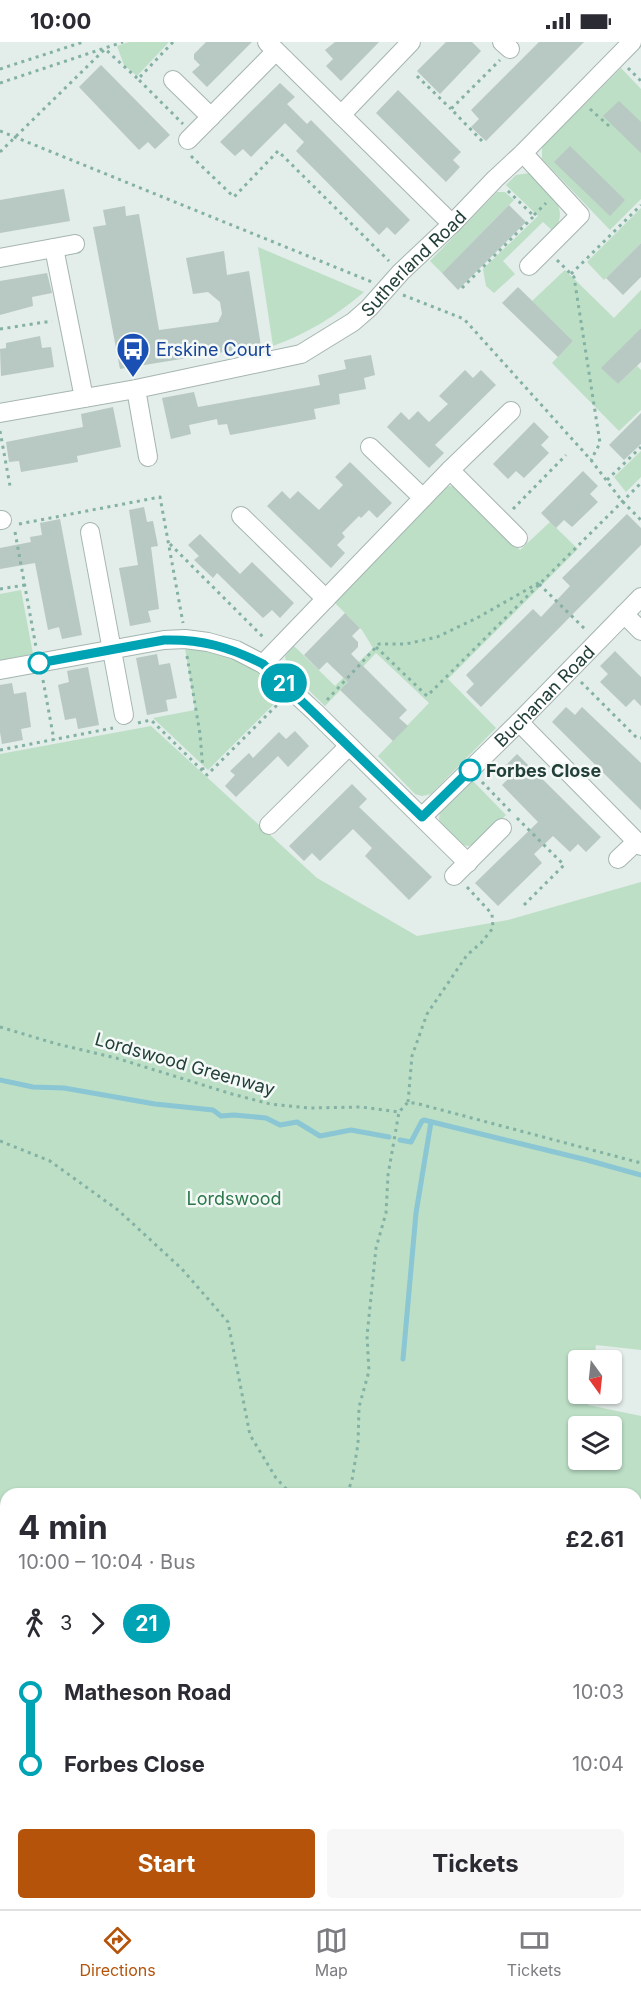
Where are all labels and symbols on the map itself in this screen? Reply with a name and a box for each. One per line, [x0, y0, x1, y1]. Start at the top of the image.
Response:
street label: Sutherland Road [356, 206, 470, 321]
bus stop icon: Erskine Court [115, 331, 151, 378]
place label: Erskine Court [156, 339, 271, 360]
street label: Buchanan Road [490, 641, 598, 751]
unlabelled marker [28, 652, 50, 674]
line badge: 21 [257, 664, 311, 702]
marker: Forbes Close [459, 759, 481, 781]
place label: Forbes Close [486, 760, 601, 781]
street label: Lordswood Greenway [93, 1028, 277, 1100]
park label: Lordswood [187, 1188, 281, 1209]
north arrow [568, 1350, 622, 1404]

